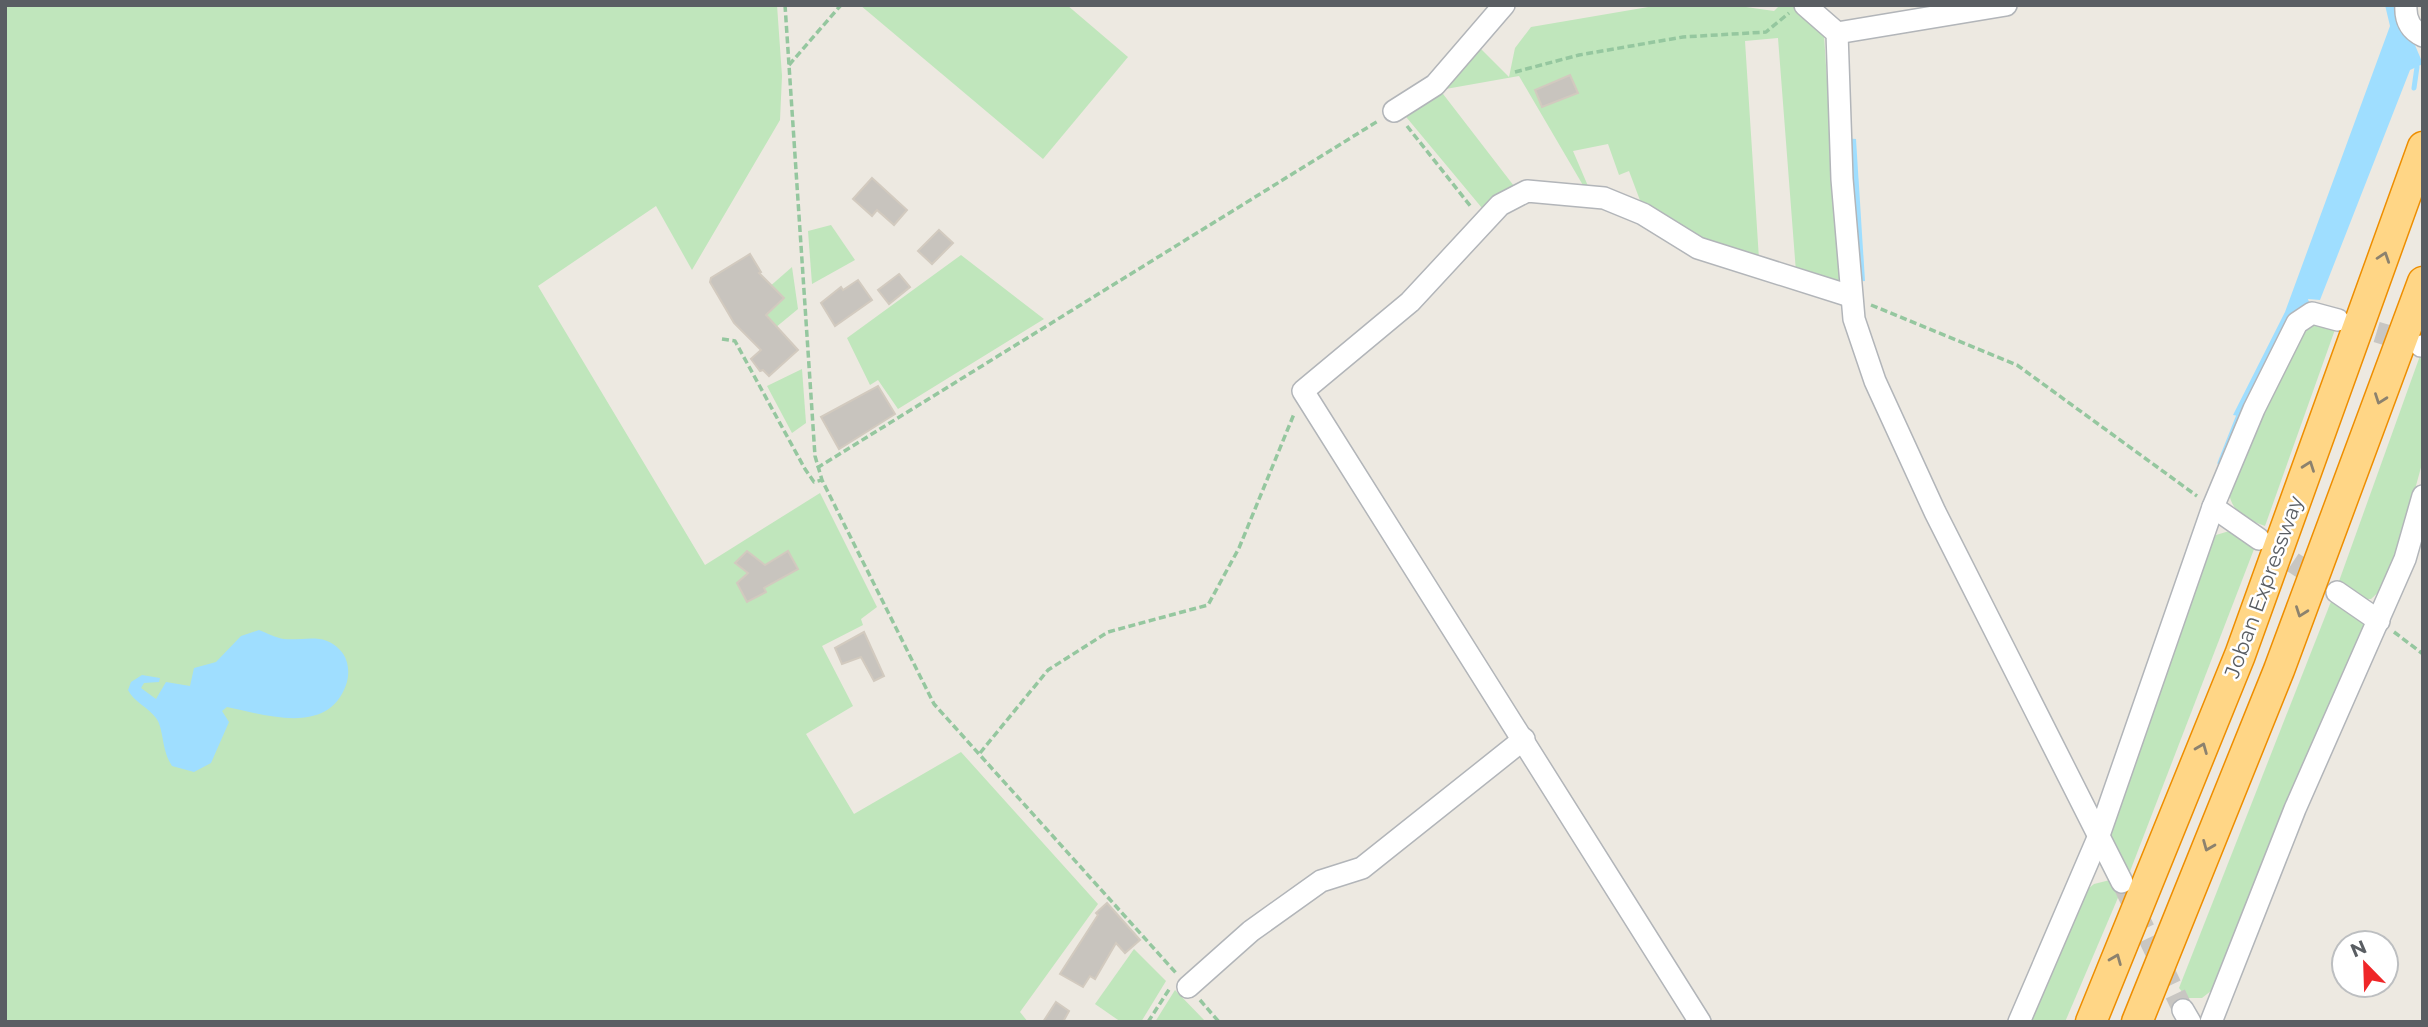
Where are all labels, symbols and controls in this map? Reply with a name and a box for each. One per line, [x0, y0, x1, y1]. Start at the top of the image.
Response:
one-way arrow [2376, 251, 2390, 264]
one-way arrow [2375, 392, 2389, 404]
one-way arrow [2301, 461, 2315, 473]
street label: Joban Expressway [2219, 492, 2308, 682]
one-way arrow [2295, 605, 2309, 617]
one-way arrow [2194, 743, 2208, 755]
one-way arrow [2202, 839, 2216, 851]
north arrow [2330, 929, 2400, 999]
text: N [2347, 935, 2370, 962]
one-way arrow [2108, 953, 2122, 965]

